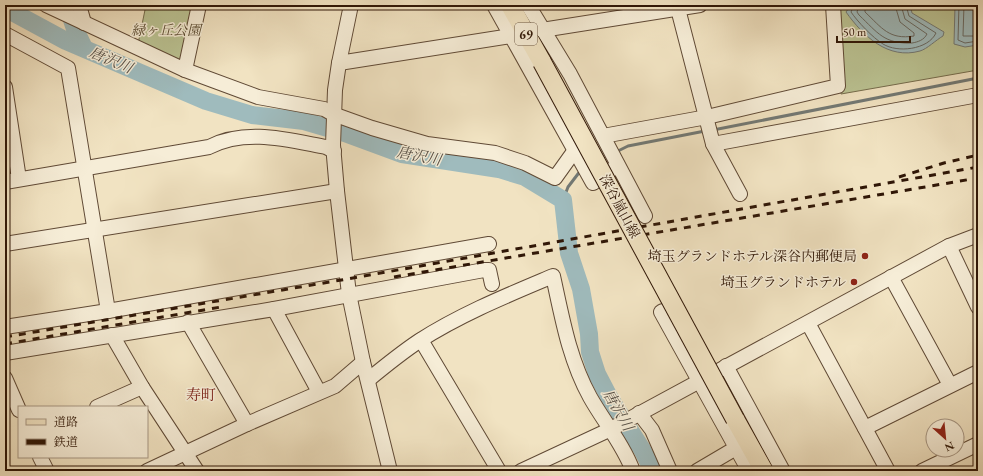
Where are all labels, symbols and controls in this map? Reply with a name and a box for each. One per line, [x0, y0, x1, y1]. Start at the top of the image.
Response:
scale bar [837, 18, 910, 44]
park label: 緑ヶ丘公園 [131, 21, 203, 39]
road number: 69 [515, 23, 537, 45]
text: 50 m [843, 24, 867, 40]
water label: 唐沢川 [87, 42, 137, 78]
water label: 唐沢川 [395, 142, 445, 170]
street label: 深谷嵐山線 [596, 171, 644, 241]
place label: 埼玉グランドホテル深谷内郵便局 [648, 247, 857, 265]
marker: 埼玉グランドホテル深谷内郵便局 [860, 251, 870, 261]
place label: 埼玉グランドホテル [721, 273, 846, 291]
marker: 埼玉グランドホテル [849, 277, 859, 287]
district label: 寿町 [186, 385, 216, 404]
water label: 唐沢川 [599, 386, 639, 436]
legend [18, 406, 148, 458]
text: 道路 [54, 414, 78, 430]
north arrow [925, 418, 965, 458]
text: 鉄道 [53, 434, 78, 450]
text: N [942, 439, 957, 455]

